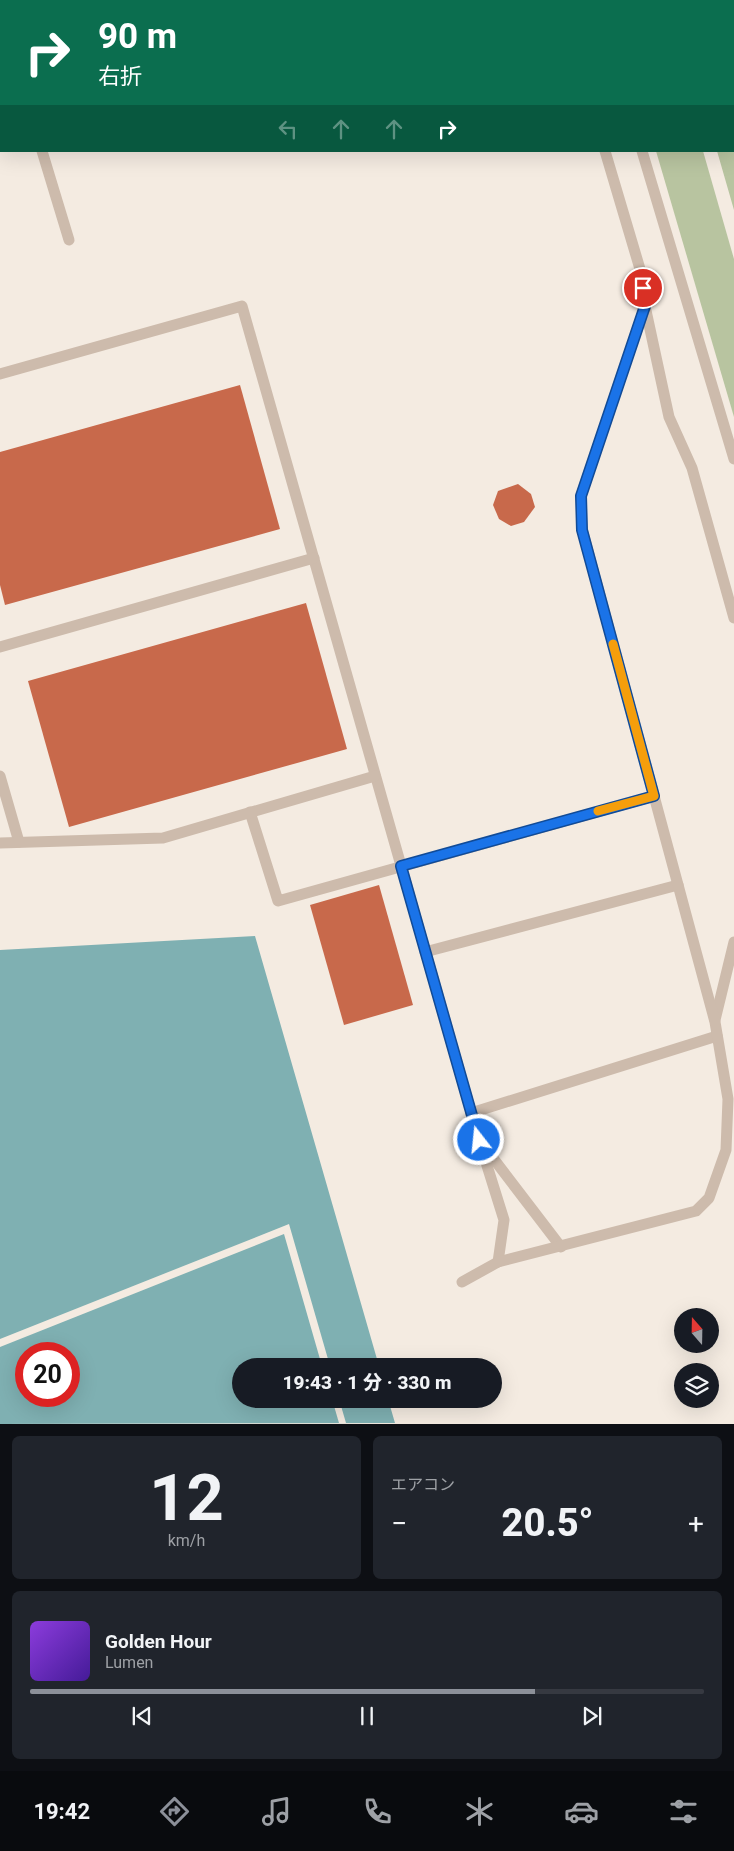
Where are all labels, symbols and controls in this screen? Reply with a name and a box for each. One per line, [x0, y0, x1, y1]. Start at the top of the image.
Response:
text: 90 m [98, 16, 177, 57]
icon: right [15, 20, 80, 85]
text: 右折 [98, 64, 142, 89]
icon: left [274, 115, 302, 143]
icon: ahead [327, 115, 355, 143]
icon: ahead [380, 115, 408, 143]
icon: right [433, 115, 461, 143]
pin [622, 267, 664, 309]
icon: arrive [629, 274, 657, 302]
position arrow [452, 1113, 504, 1165]
north arrow [674, 1308, 719, 1352]
map controls [674, 1308, 719, 1408]
speed limit sign: 20 [15, 1342, 80, 1407]
button: layers [674, 1363, 719, 1408]
text: 19:43 · 1 分 · 330 m [283, 1371, 451, 1394]
text: 12 [149, 1460, 224, 1536]
text: エアコン [391, 1475, 455, 1494]
text: 20.5° [502, 1501, 594, 1545]
text: − [391, 1507, 407, 1540]
text: + [688, 1507, 704, 1540]
text: km/h [168, 1531, 205, 1550]
text: Golden Hour [105, 1630, 212, 1653]
text: Lumen [105, 1653, 153, 1672]
icon: previous [128, 1702, 156, 1730]
icon: pause [353, 1702, 381, 1730]
icon: next [578, 1702, 606, 1730]
icon: directions [157, 1794, 192, 1829]
icon: music [259, 1794, 294, 1829]
icon: phone [360, 1794, 395, 1829]
icon: climate [462, 1794, 497, 1829]
icon: car [564, 1794, 599, 1829]
icon: filters [666, 1794, 701, 1829]
text: 19:42 [33, 1799, 90, 1824]

